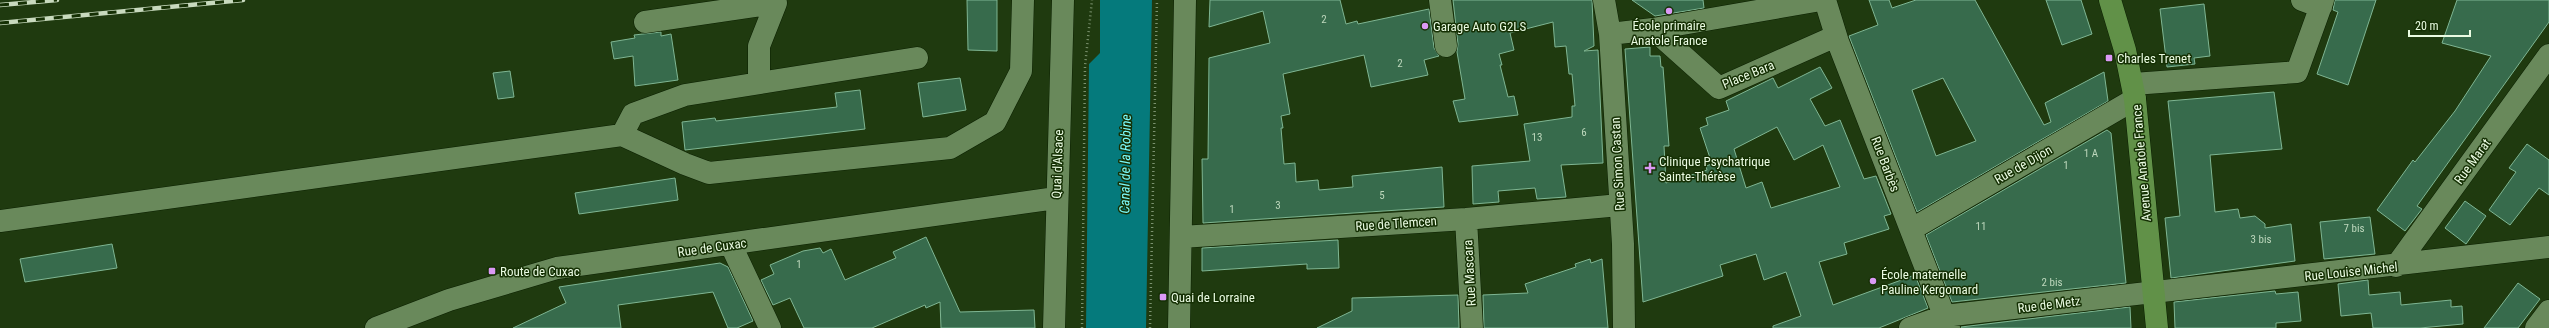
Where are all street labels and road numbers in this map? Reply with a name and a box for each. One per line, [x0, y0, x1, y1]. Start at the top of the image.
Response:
street label: Place Bara [1720, 57, 1776, 92]
street label: Avenue Anatole France [2129, 104, 2154, 222]
street label: Rue Simon Castan [1608, 117, 1627, 211]
street label: Quai d'Alsace [1049, 129, 1066, 199]
street label: Rue Barbès [1868, 134, 1903, 194]
street label: Rue Marat [2451, 136, 2494, 187]
street label: Rue de Dijon [1992, 142, 2055, 187]
street label: Rue de Tlemcen [1355, 213, 1437, 234]
street label: Rue de Cuxac [677, 235, 747, 260]
street label: Rue Mascara [1460, 239, 1479, 307]
street label: Rue Louise Michel [2304, 259, 2398, 284]
street label: Rue de Metz [2017, 293, 2082, 316]

